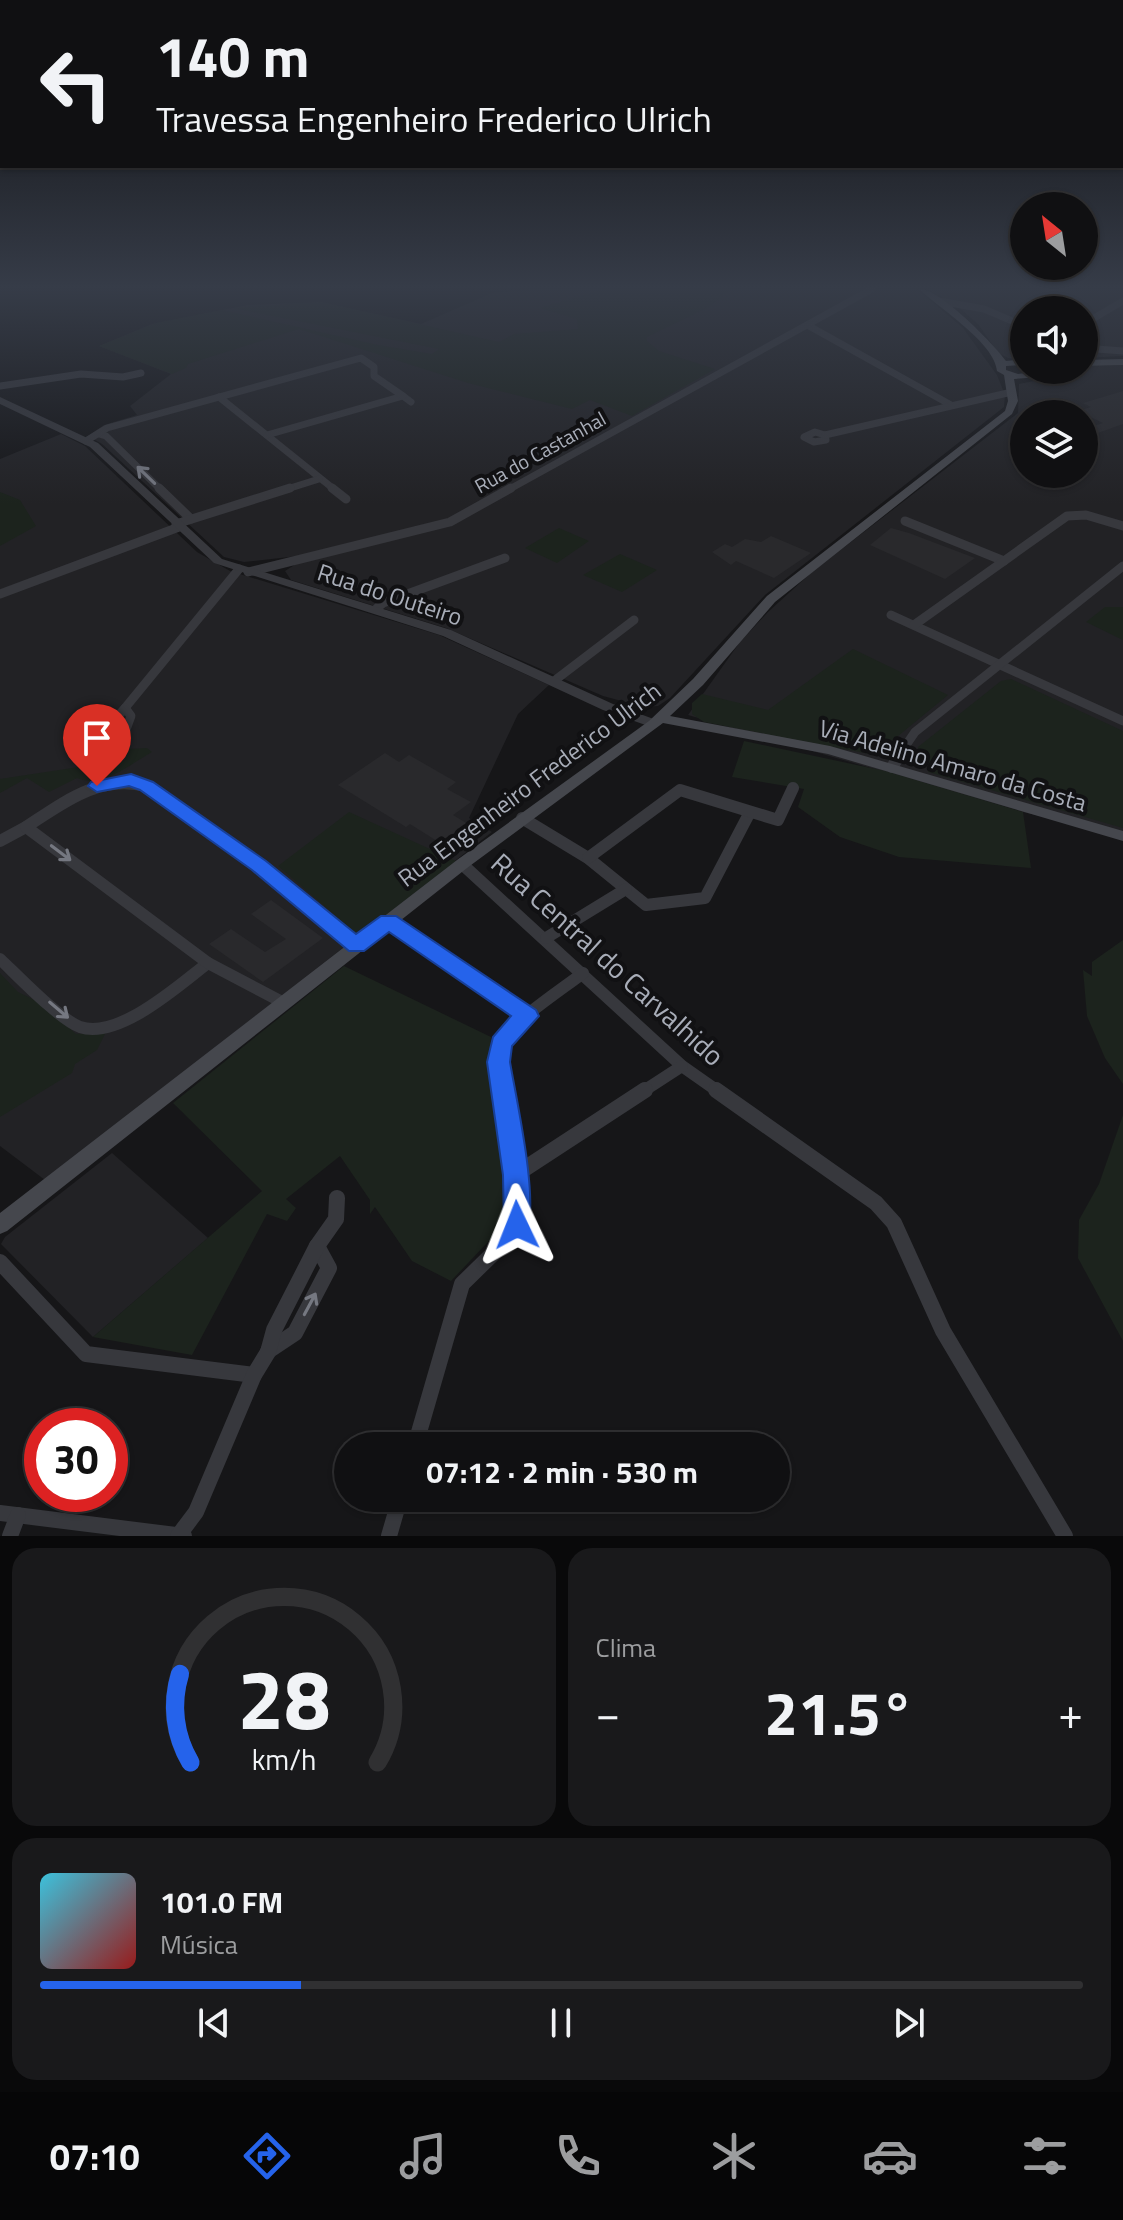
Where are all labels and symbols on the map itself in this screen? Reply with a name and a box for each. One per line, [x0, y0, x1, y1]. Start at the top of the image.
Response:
north arrow [1010, 192, 1098, 280]
street label: Rua do Castanhal [469, 403, 611, 501]
one-way arrow [137, 466, 156, 485]
street label: Rua do Outeiro [313, 554, 467, 634]
street label: Rua Engenheiro Frederico Ulrich [390, 673, 668, 895]
pin [63, 704, 131, 786]
street label: Via Adelino Amaro da Costa [815, 710, 1091, 820]
street label: Rua Central do Carvalhido [482, 842, 734, 1076]
one-way arrow [50, 845, 72, 862]
one-way arrow [49, 1001, 69, 1019]
position arrow [475, 1183, 559, 1267]
one-way arrow [303, 1293, 319, 1316]
speed limit sign: 30 [24, 1408, 128, 1512]

